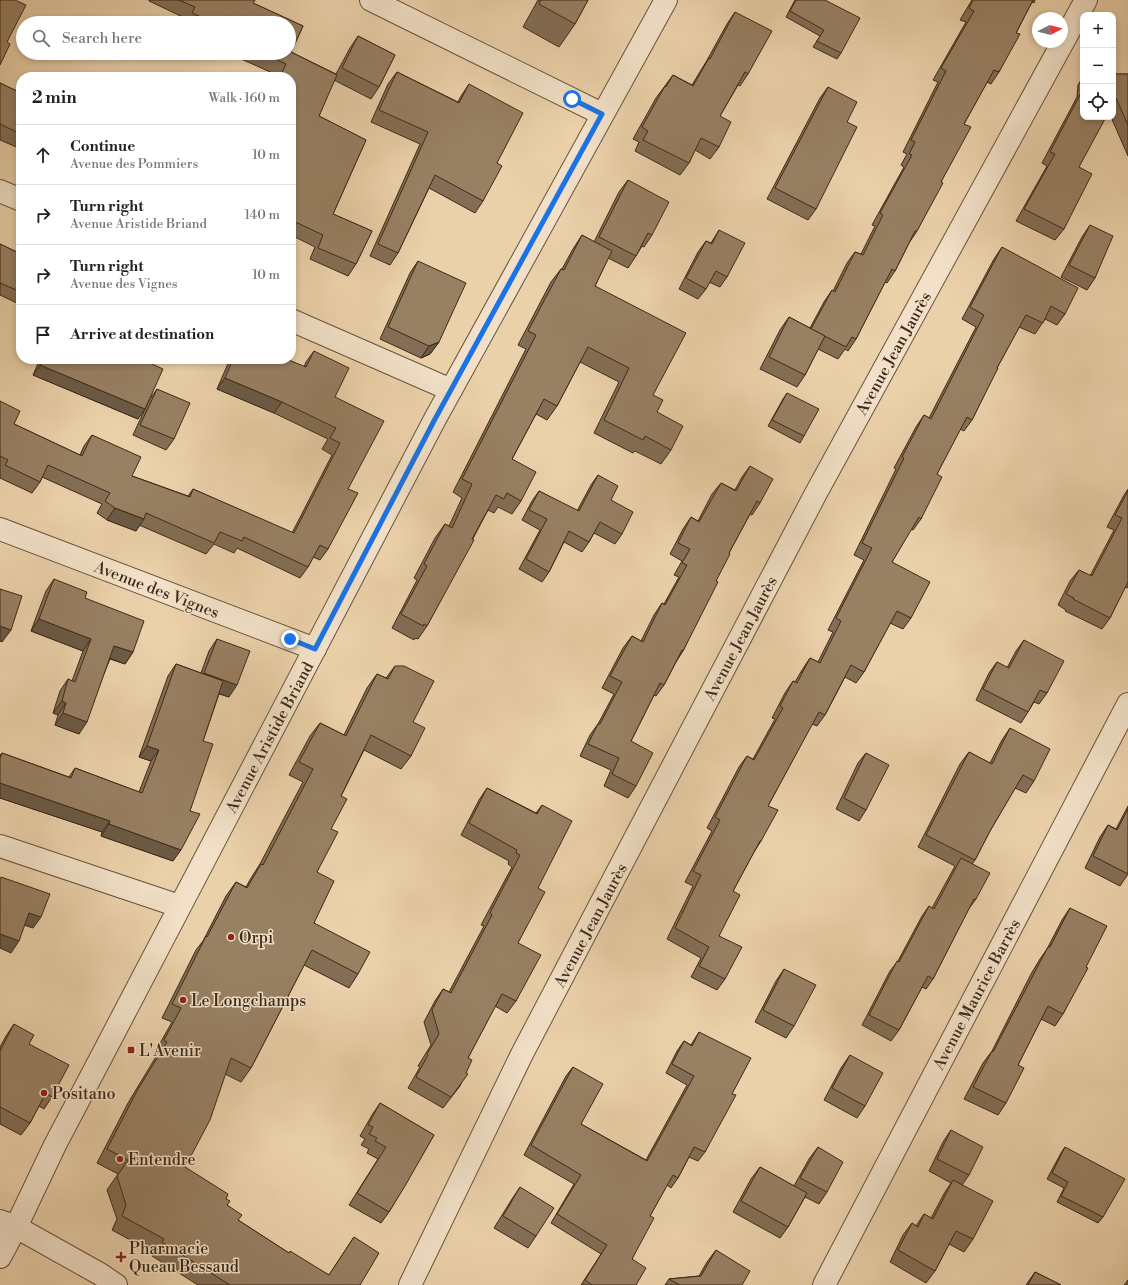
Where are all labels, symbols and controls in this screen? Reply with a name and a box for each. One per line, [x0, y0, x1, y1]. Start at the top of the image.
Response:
north arrow [1032, 12, 1068, 48]
map controls [1080, 12, 1116, 120]
button: + [1080, 12, 1116, 48]
search box [16, 16, 296, 60]
icon: search [30, 27, 52, 49]
text: Search here [62, 29, 142, 48]
button: − [1080, 48, 1116, 84]
button: locate [1080, 84, 1116, 120]
text: 2 min [32, 87, 77, 109]
text: Walk · 160 m [209, 90, 280, 106]
route start [563, 90, 581, 108]
text: Continue [70, 137, 135, 156]
icon: ahead [32, 144, 54, 166]
text: 10 m [252, 147, 280, 163]
text: Avenue des Pommiers [70, 156, 198, 172]
text: Turn right [70, 197, 144, 216]
icon: right [32, 204, 54, 226]
text: 140 m [244, 207, 280, 223]
text: Avenue Aristide Briand [70, 216, 207, 232]
text: Turn right [70, 257, 144, 276]
icon: right [32, 264, 54, 286]
text: 10 m [252, 267, 280, 283]
text: Avenue des Vignes [70, 276, 177, 292]
street label: Avenue Jean Jaurès [851, 288, 936, 419]
icon: arrive [32, 324, 54, 346]
text: Arrive at destination [70, 325, 214, 344]
street label: Avenue des Vignes [90, 557, 222, 623]
street label: Avenue Jean Jaurès [699, 573, 782, 705]
route end [281, 630, 299, 648]
street label: Avenue Aristide Briand [221, 658, 318, 817]
street label: Avenue Jean Jaurès [549, 860, 632, 992]
street label: Avenue Maurice Barrès [928, 916, 1025, 1074]
place label: Orpi [239, 928, 273, 948]
marker: Orpi [226, 932, 236, 942]
place label: Le Longchamps [191, 991, 306, 1011]
marker: Le Longchamps [178, 995, 188, 1005]
place label: L'Avenir [139, 1041, 201, 1061]
marker: L'Avenir [126, 1045, 136, 1055]
place label: Positano [52, 1084, 116, 1104]
marker: Positano [39, 1088, 49, 1098]
place label: Entendre [128, 1150, 196, 1170]
marker: Entendre [115, 1154, 125, 1164]
place label: Pharmacie Queau Bessaud [129, 1239, 239, 1277]
marker: Pharmacie Queau Bessaud [116, 1252, 126, 1262]

